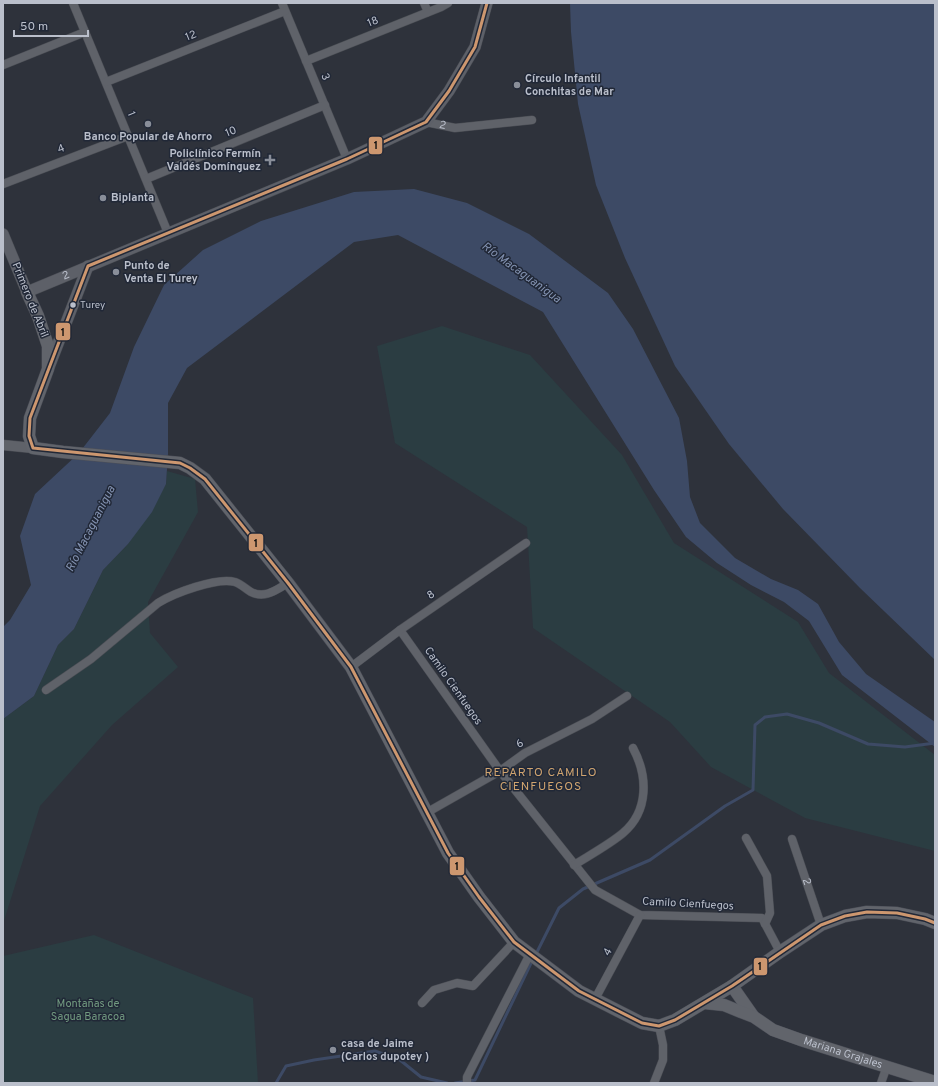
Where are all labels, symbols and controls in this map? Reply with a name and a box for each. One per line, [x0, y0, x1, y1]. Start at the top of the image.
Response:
scale bar [14, 12, 88, 38]
street label: 18 [365, 13, 381, 31]
text: 50 m [20, 19, 48, 35]
street label: 12 [183, 27, 199, 45]
street label: 3 [317, 71, 333, 83]
place label: Círculo Infantil Conchitas de Mar [525, 72, 614, 99]
marker: Círculo Infantil Conchitas de Mar [512, 80, 522, 90]
street label: 1 [124, 109, 138, 119]
street label: 2 [438, 118, 447, 133]
marker: Banco Popular de Ahorro [143, 119, 153, 129]
street label: 10 [223, 123, 239, 141]
place label: Banco Popular de Ahorro [84, 130, 212, 144]
line badge: 1 [368, 136, 383, 155]
text: 1 [374, 139, 378, 153]
street label: 4 [55, 141, 67, 157]
place label: Policlínico Fermín Valdés Domínguez [167, 147, 261, 174]
marker: Policlínico Fermín Valdés Domínguez [264, 154, 276, 166]
place label: Biplanta [111, 191, 154, 205]
marker: Biplanta [98, 193, 108, 203]
water label: Río Macaguanigua [478, 239, 565, 308]
place label: Punto de Venta El Turey [124, 259, 198, 286]
street label: Primero de Abril [9, 260, 51, 340]
marker: Punto de Venta El Turey [111, 267, 121, 277]
street label: 2 [60, 268, 72, 284]
place label: Turey [80, 299, 105, 312]
marker: Turey [68, 300, 78, 310]
line badge: 1 [55, 322, 71, 341]
text: 1 [61, 326, 65, 340]
water label: Río Macaguanigua [62, 482, 120, 575]
line badge: 1 [248, 533, 264, 552]
text: 1 [254, 537, 258, 551]
street label: 8 [424, 587, 438, 603]
street label: Camilo Cienfuegos [421, 644, 485, 728]
street label: 6 [514, 736, 526, 752]
district label: REPARTO CAMILO CIENFUEGOS [485, 765, 597, 795]
line badge: 1 [449, 856, 465, 876]
text: 1 [455, 860, 459, 874]
street label: 2 [799, 876, 814, 887]
street label: Camilo Cienfuegos [642, 895, 734, 913]
street label: 4 [600, 946, 616, 958]
line badge: 1 [753, 957, 768, 976]
text: 1 [758, 960, 762, 974]
park label: Montañas de Sagua Baracoa [51, 997, 125, 1024]
street label: Mariana Grajales [801, 1034, 884, 1072]
place label: casa de Jaime (Carlos dupotey ) [341, 1037, 429, 1064]
marker: casa de Jaime (Carlos dupotey ) [328, 1045, 338, 1055]

